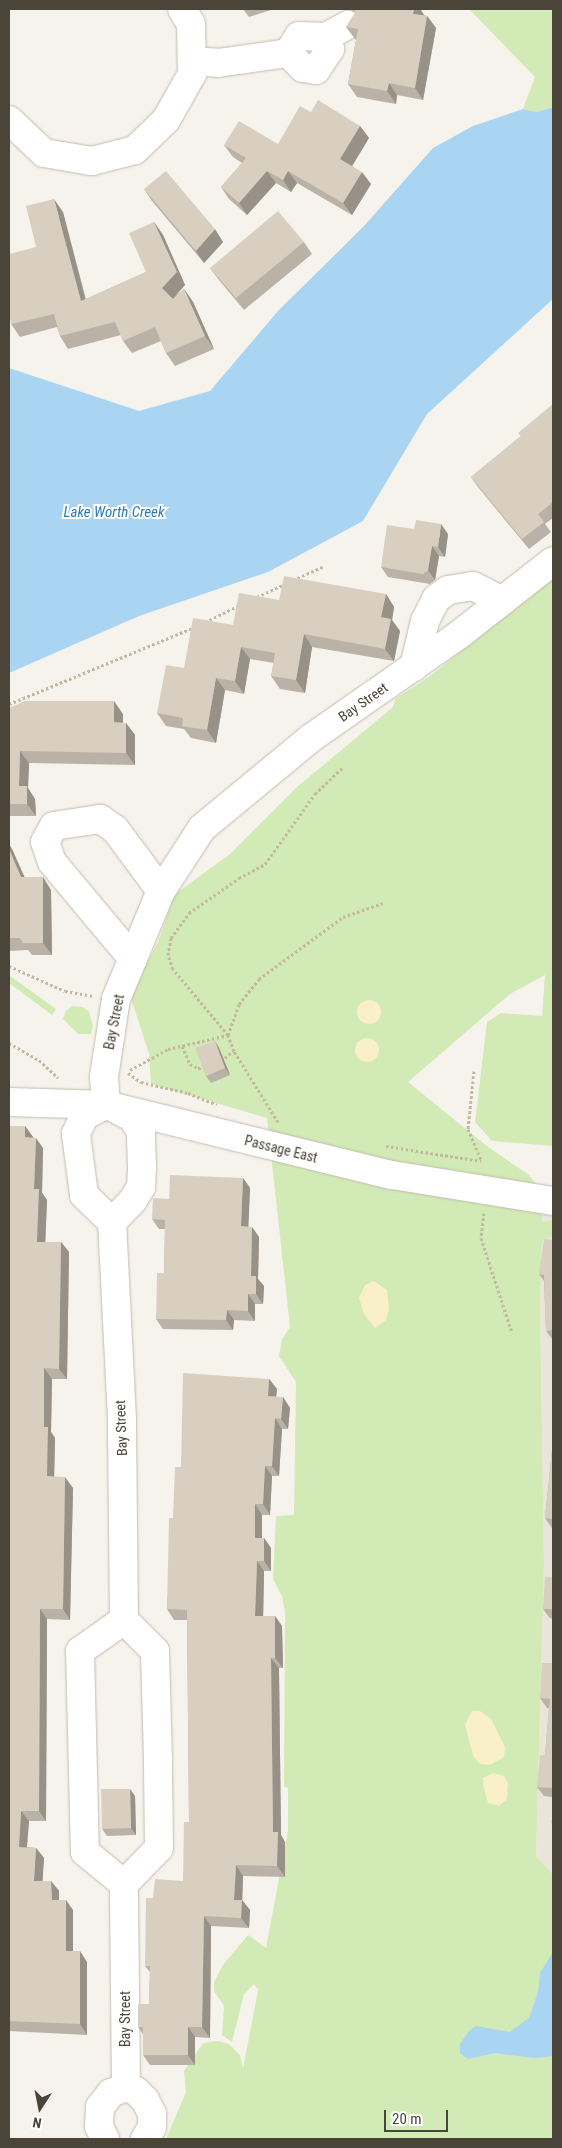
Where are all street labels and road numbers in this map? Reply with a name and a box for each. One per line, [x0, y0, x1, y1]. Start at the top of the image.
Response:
street label: Bay Street [335, 679, 391, 725]
street label: Bay Street [100, 993, 128, 1051]
street label: Passage East [243, 1132, 319, 1166]
street label: Bay Street [112, 1400, 130, 1456]
street label: Bay Street [117, 1991, 133, 2047]

